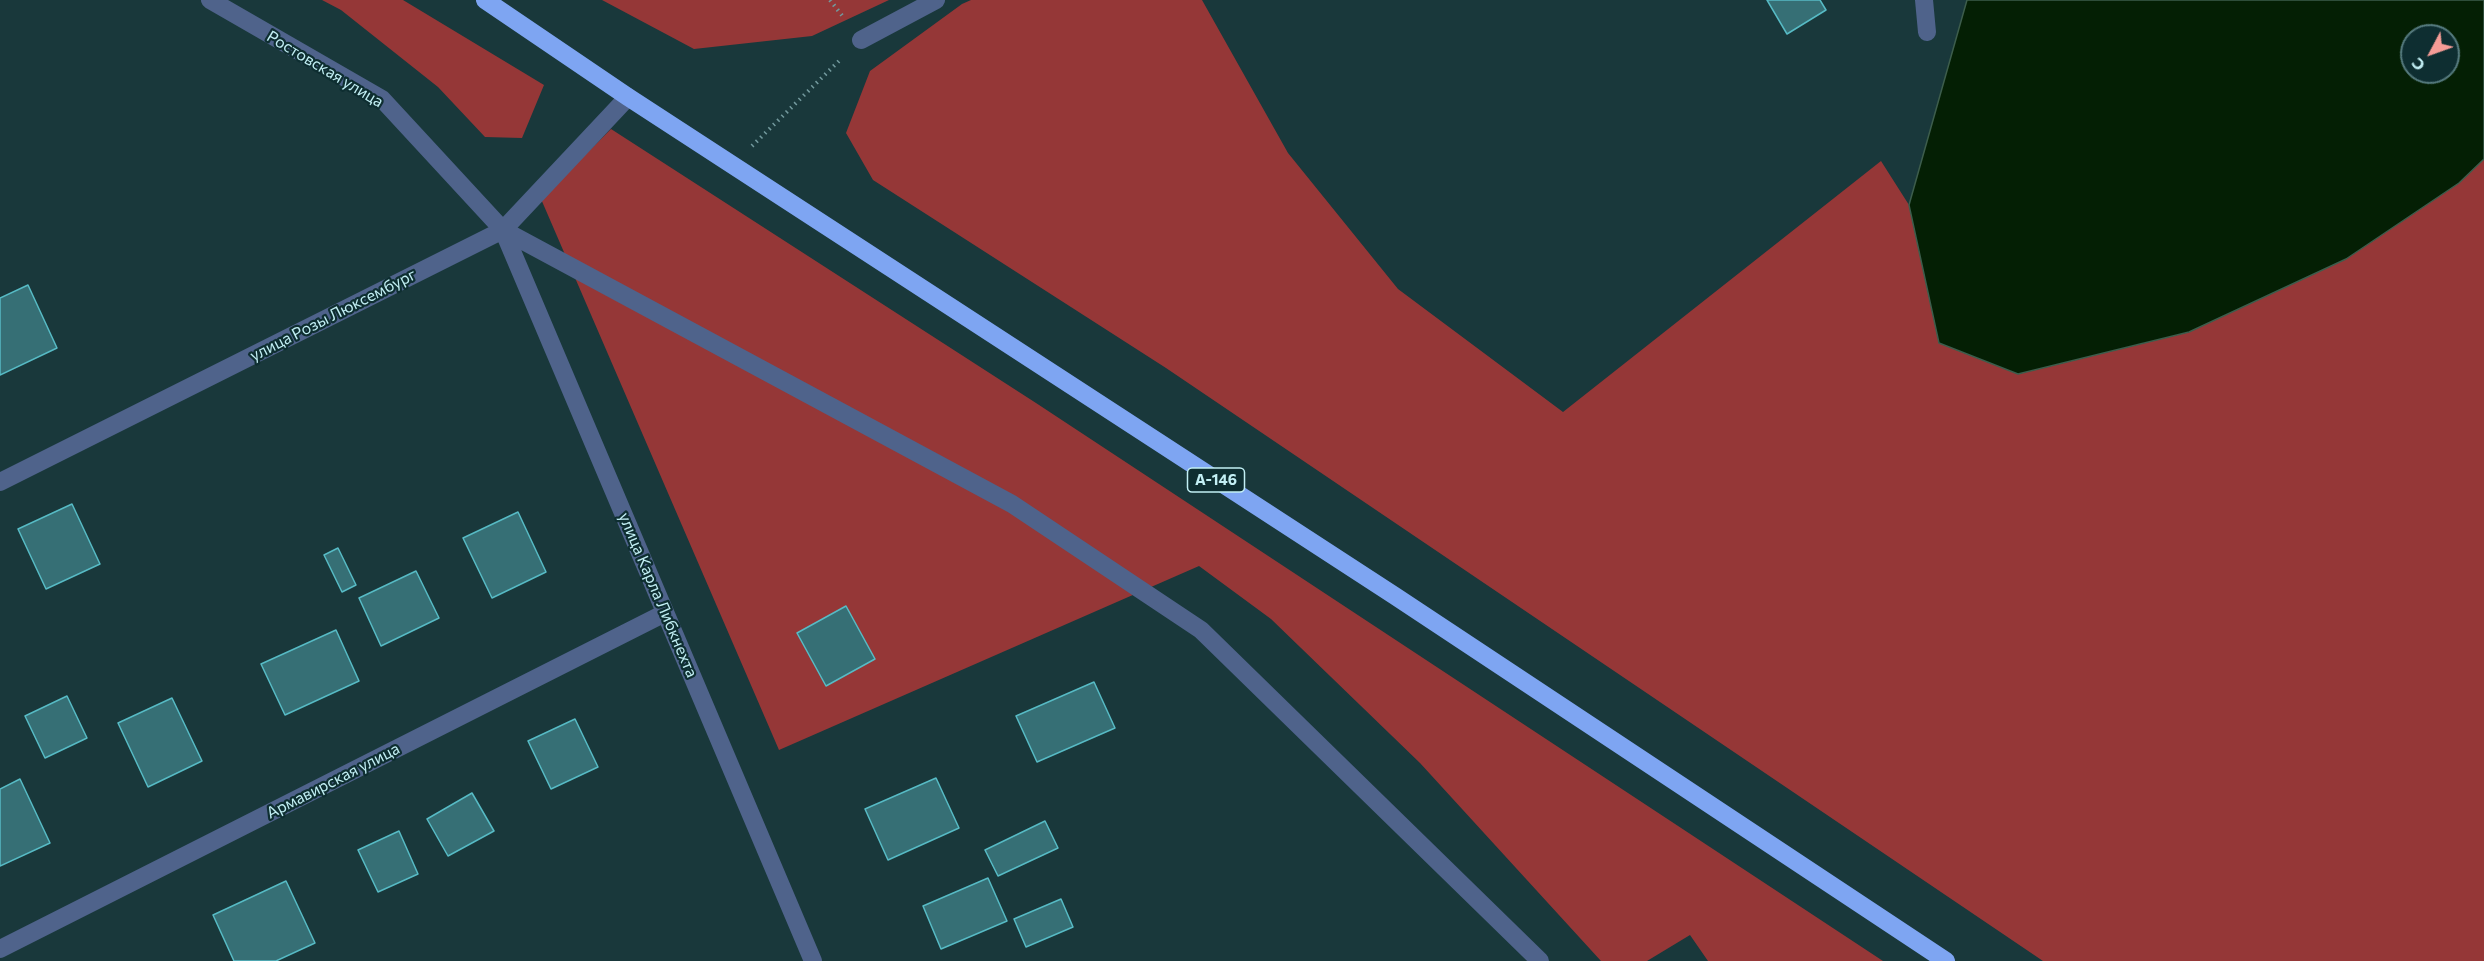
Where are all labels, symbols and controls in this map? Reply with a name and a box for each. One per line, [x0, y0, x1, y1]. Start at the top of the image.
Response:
north arrow [2400, 24, 2460, 84]
street label: Ростовская улица [263, 27, 387, 111]
text: С [2407, 54, 2428, 75]
street label: улица Розы Люксембург [247, 265, 419, 365]
road number: А-146 [1188, 468, 1244, 492]
street label: улица Карла Либкнехта [615, 510, 701, 680]
street label: Армавирская улица [263, 739, 403, 823]

